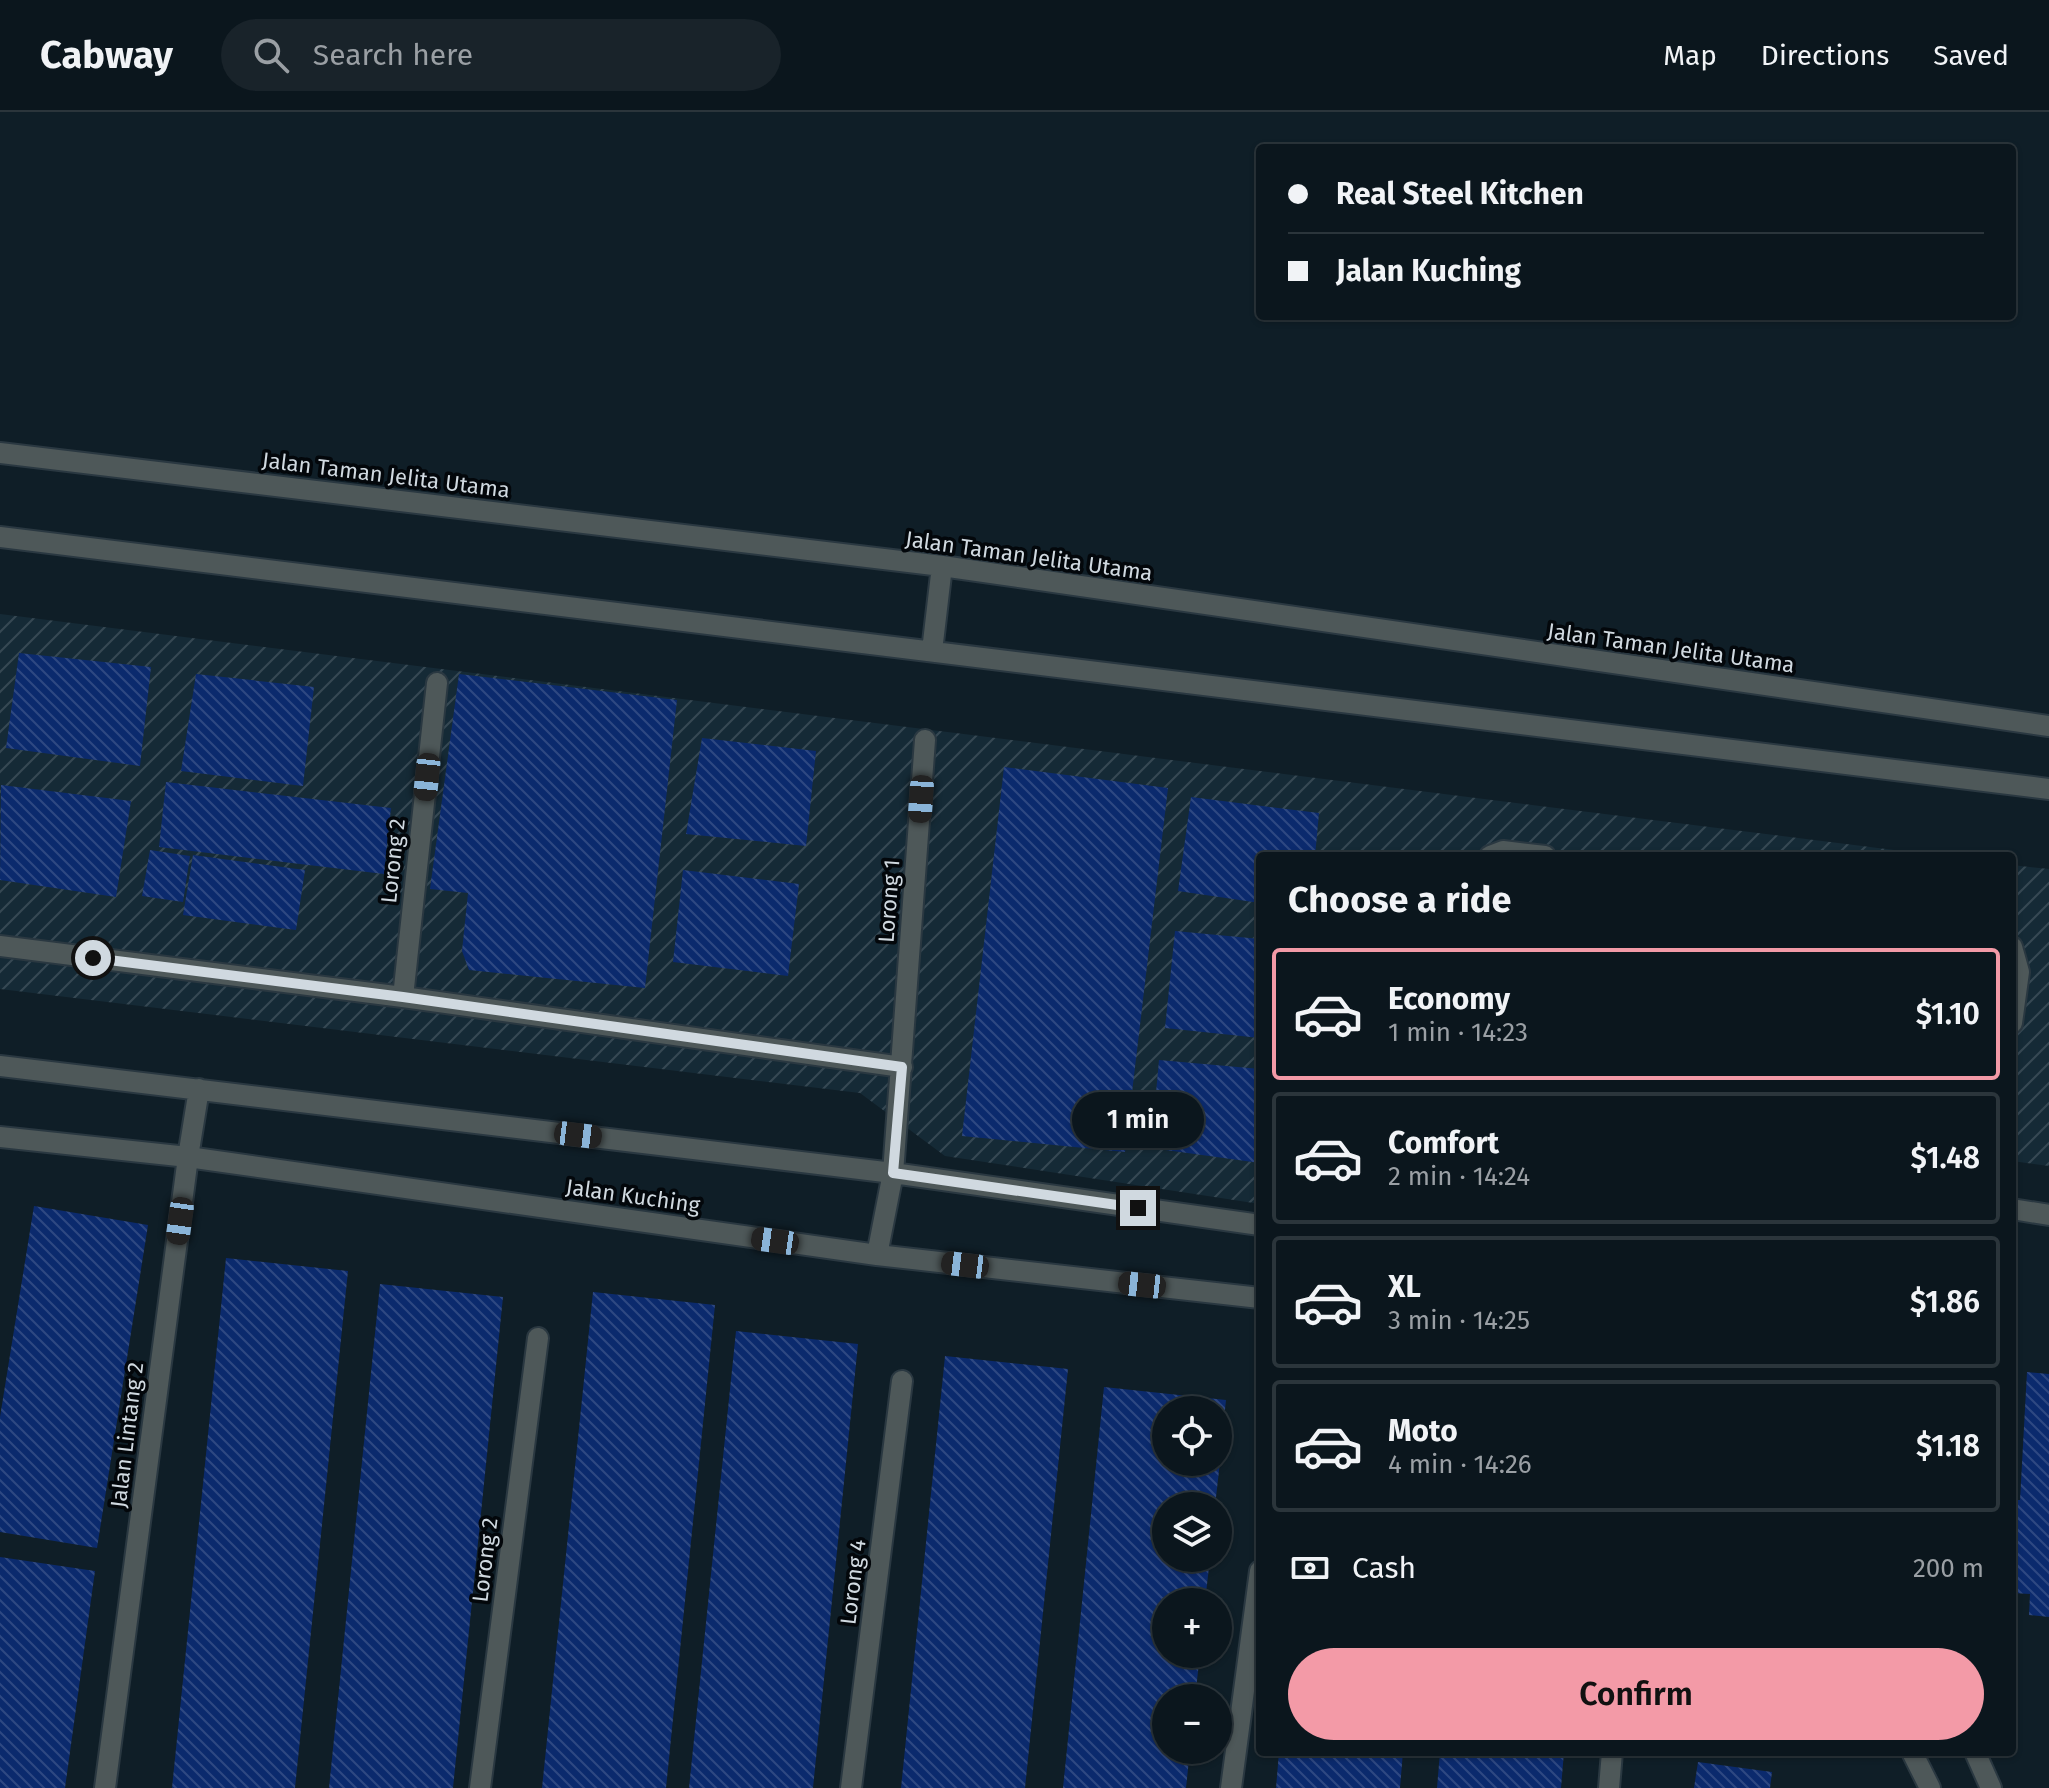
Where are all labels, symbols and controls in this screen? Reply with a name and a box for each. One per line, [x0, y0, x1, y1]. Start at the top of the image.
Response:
search box [221, 19, 781, 91]
text: Cabway [40, 32, 173, 78]
icon: search [249, 33, 293, 77]
text: Search here [313, 37, 473, 73]
text: Map [1663, 39, 1717, 72]
text: Directions [1761, 39, 1889, 72]
text: Saved [1933, 39, 2009, 72]
text: Real Steel Kitchen [1336, 176, 1584, 212]
text: Jalan Kuching [1336, 253, 1521, 289]
street label: Jalan Taman Jelita Utama [261, 446, 511, 504]
street label: Jalan Taman Jelita Utama [904, 525, 1154, 587]
street label: Jalan Taman Jelita Utama [1546, 617, 1796, 679]
car [413, 752, 441, 802]
car [907, 774, 935, 824]
street label: Lorong 2 [375, 817, 411, 905]
street label: Lorong 1 [873, 858, 905, 944]
text: Choose a ride [1288, 878, 1511, 922]
route start [75, 940, 111, 976]
icon: car [1292, 978, 1364, 1050]
text: Economy [1388, 981, 1510, 1017]
text: $1.10 [1916, 996, 1980, 1032]
text: 1 min · 14:23 [1388, 1017, 1528, 1048]
callout: 1 min [1072, 1092, 1204, 1148]
text: 1 min [1107, 1104, 1169, 1135]
car [553, 1120, 603, 1150]
icon: car [1292, 1122, 1364, 1194]
text: Comfort [1388, 1125, 1499, 1161]
text: $1.48 [1911, 1140, 1980, 1176]
text: 2 min · 14:24 [1388, 1161, 1530, 1192]
street label: Jalan Kuching [564, 1173, 702, 1219]
route end [1120, 1190, 1156, 1226]
car [165, 1196, 195, 1246]
car [750, 1226, 800, 1256]
car [940, 1250, 990, 1280]
icon: car [1292, 1266, 1364, 1338]
text: XL [1388, 1269, 1421, 1305]
car [1117, 1271, 1167, 1299]
text: $1.86 [1910, 1284, 1980, 1320]
text: 3 min · 14:25 [1388, 1305, 1530, 1336]
street label: Jalan Lintang 2 [105, 1361, 149, 1509]
map controls [1152, 1396, 1232, 1764]
button: locate [1152, 1396, 1232, 1476]
icon: car [1292, 1410, 1364, 1482]
text: Moto [1388, 1413, 1458, 1449]
text: $1.18 [1916, 1428, 1980, 1464]
text: 4 min · 14:26 [1388, 1449, 1532, 1480]
button: layers [1152, 1492, 1232, 1572]
street label: Lorong 2 [466, 1516, 504, 1604]
street label: Lorong 4 [834, 1537, 872, 1626]
icon: cash [1288, 1546, 1332, 1590]
text: Cash [1352, 1550, 1416, 1586]
text: 200 m [1913, 1553, 1984, 1584]
button: + [1152, 1588, 1232, 1668]
button: Confirm [1288, 1648, 1984, 1740]
button: − [1152, 1684, 1232, 1764]

